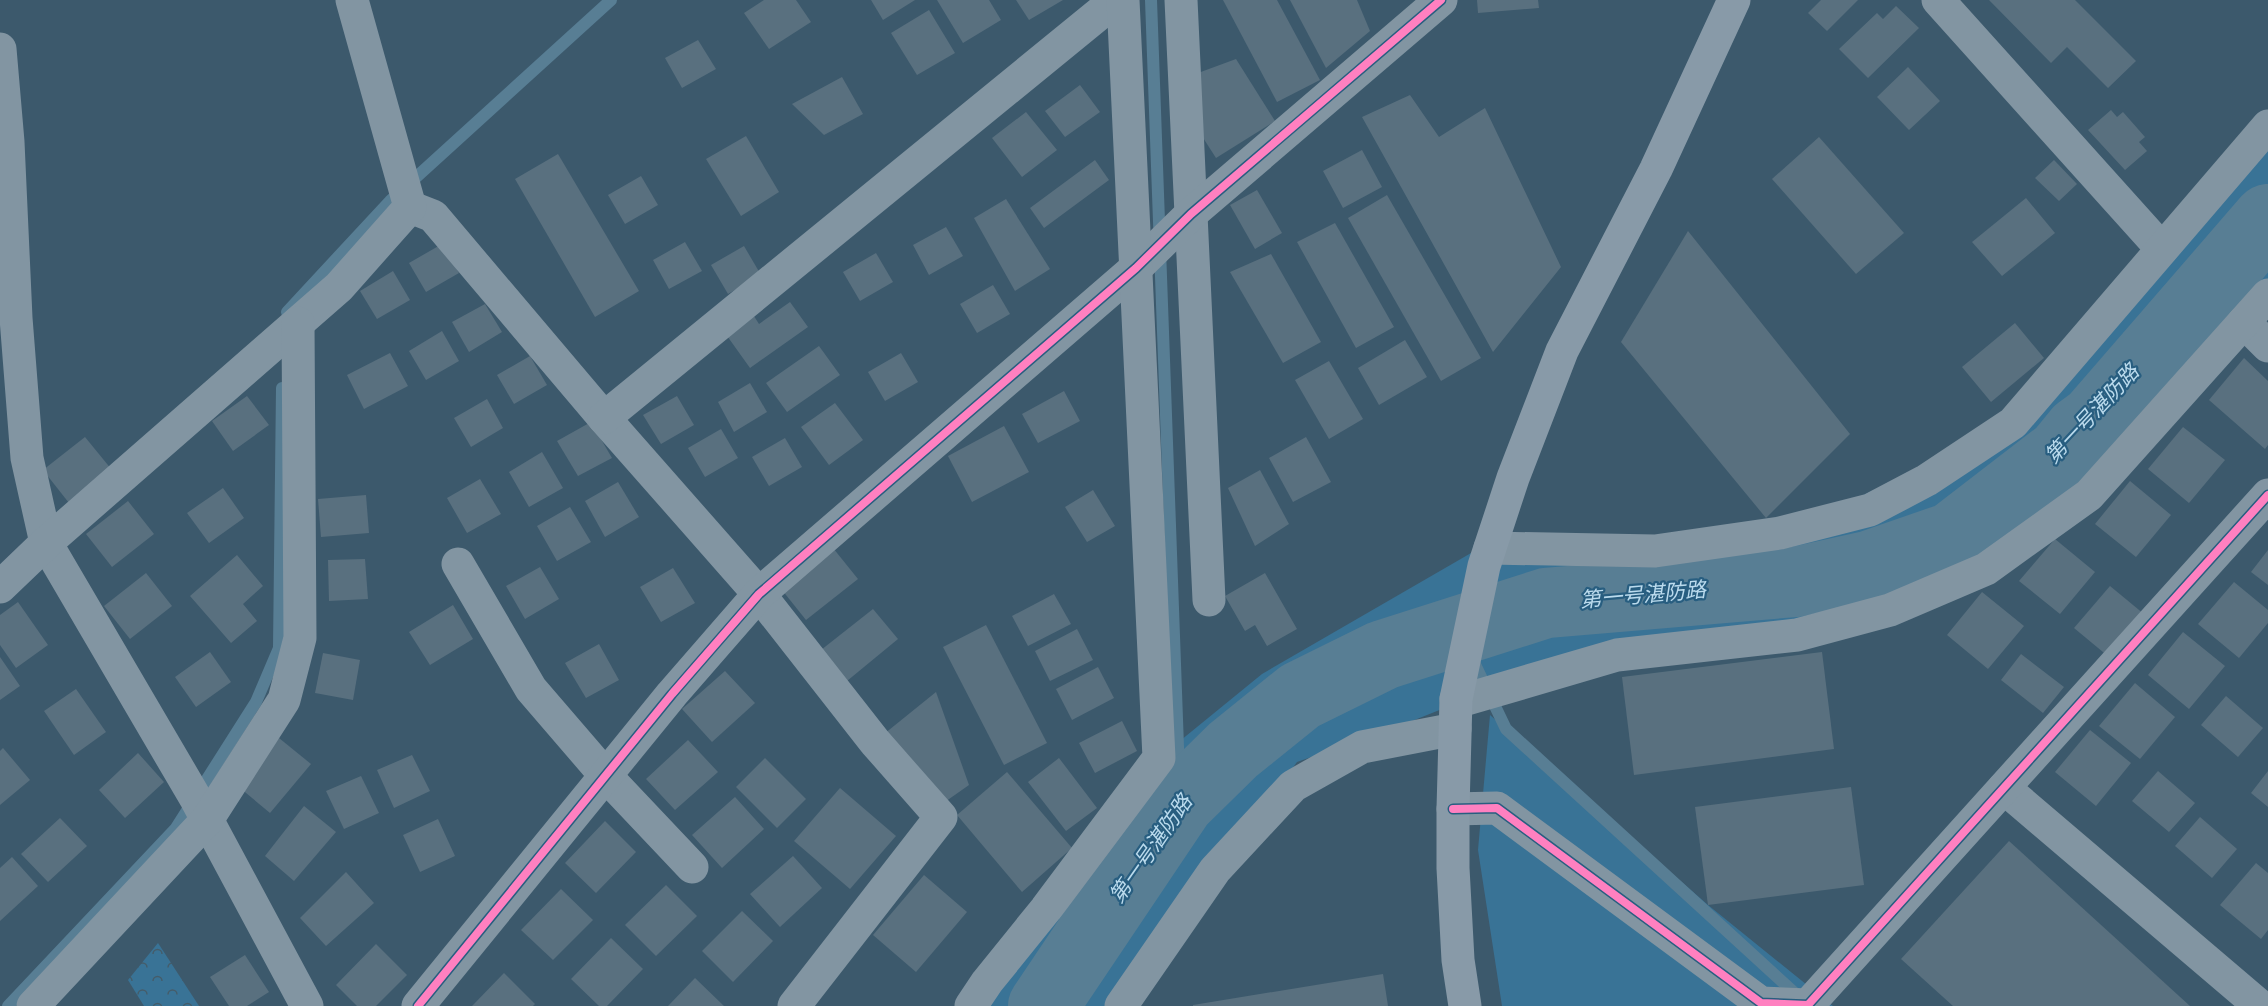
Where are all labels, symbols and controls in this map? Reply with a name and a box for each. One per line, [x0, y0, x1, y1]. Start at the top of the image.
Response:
water label: 第一号湛防路 [2039, 357, 2147, 470]
water label: 第一号湛防路 [1579, 575, 1709, 614]
water label: 第一号湛防路 [1103, 788, 1200, 909]

